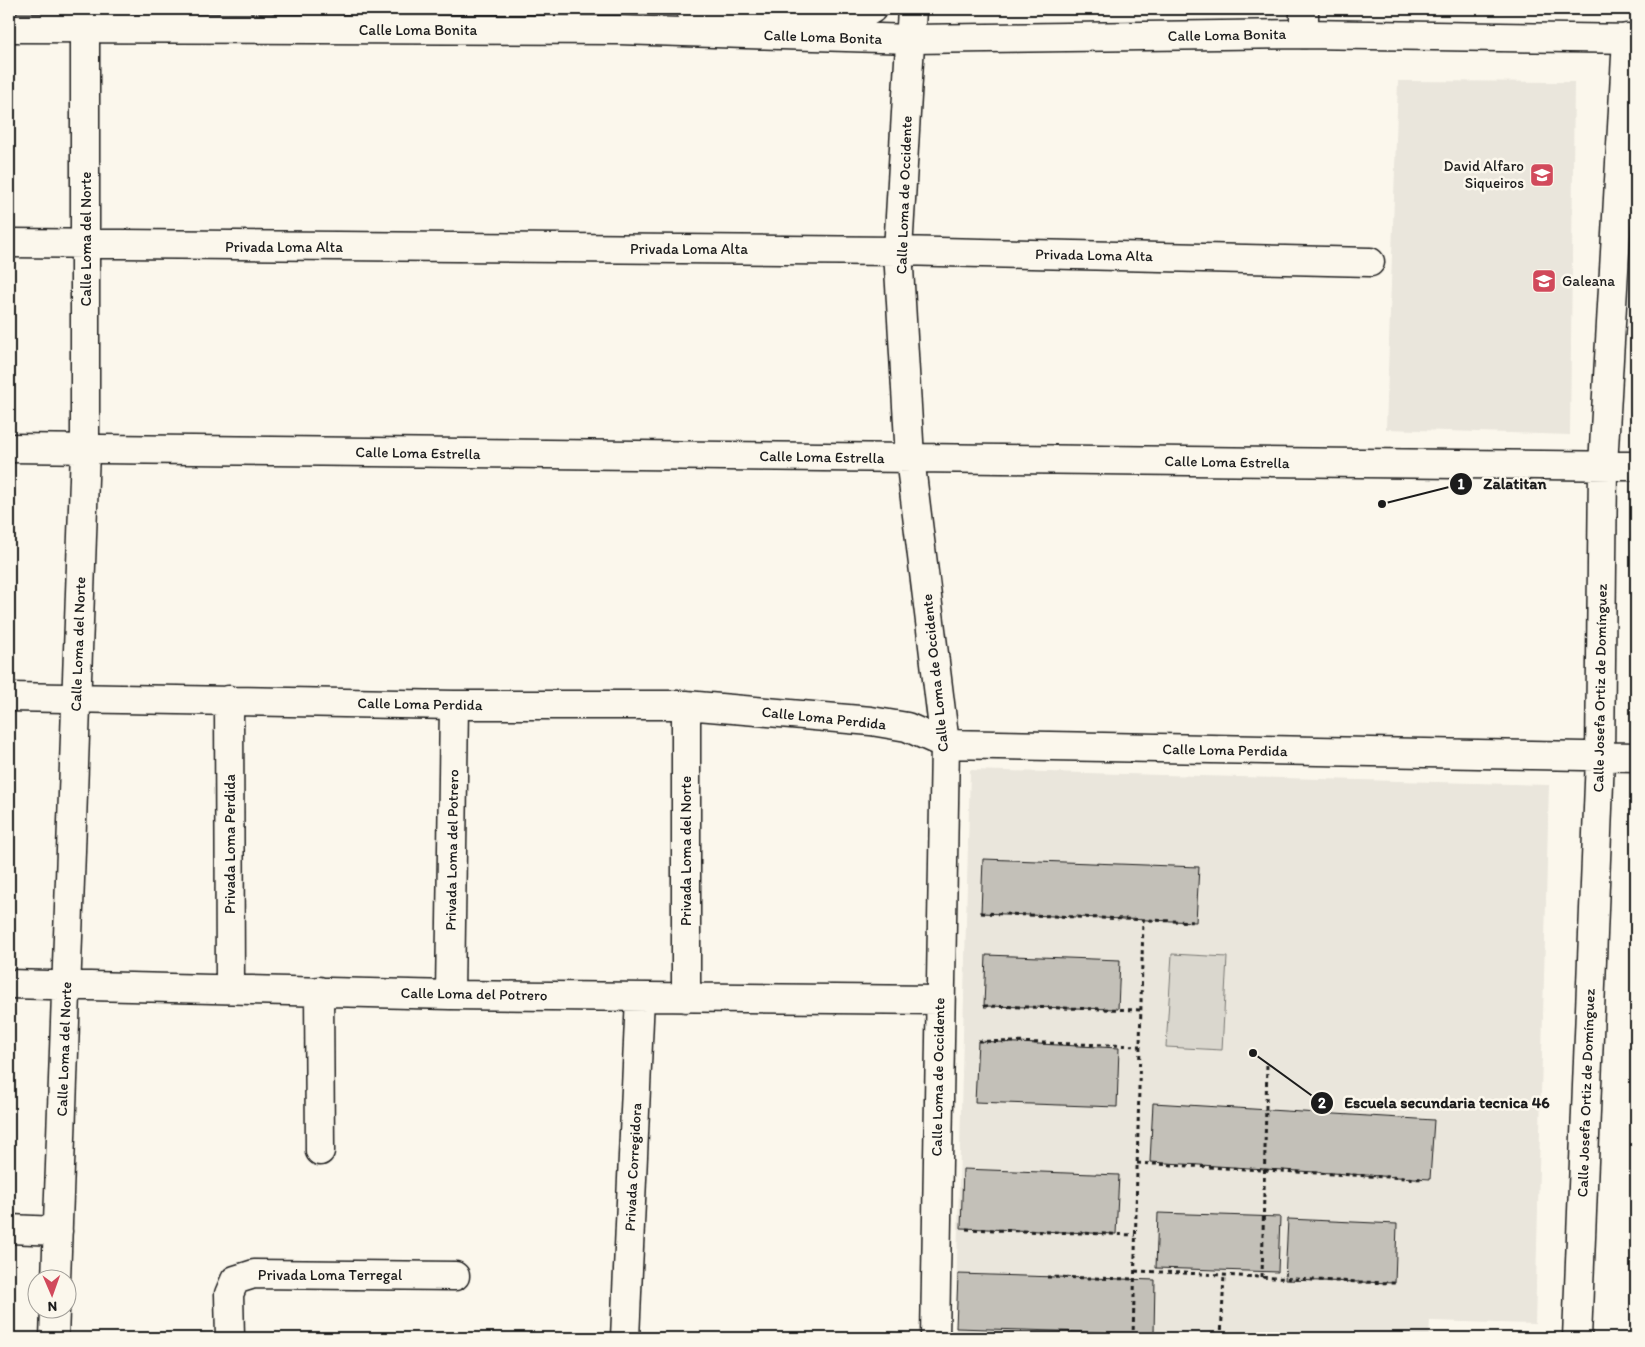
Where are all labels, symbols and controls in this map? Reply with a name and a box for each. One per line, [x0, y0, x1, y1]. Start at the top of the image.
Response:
street label: Calle Loma Bonita [359, 21, 477, 39]
street label: Calle Loma Bonita [1168, 25, 1287, 45]
street label: Calle Loma Bonita [763, 26, 883, 48]
street label: Calle Loma de Occidente [892, 115, 916, 275]
place label: David Alfaro Siqueiros [1443, 157, 1524, 192]
school or university icon: David Alfaro Siqueiros [1529, 162, 1555, 188]
street label: Calle Loma del Norte [77, 172, 95, 307]
street label: Privada Loma Alta [225, 238, 343, 256]
street label: Privada Loma Alta [630, 240, 748, 258]
street label: Privada Loma Alta [1035, 245, 1153, 265]
school or university icon: Galeana [1531, 268, 1557, 294]
place label: Galeana [1562, 272, 1615, 290]
street label: Calle Loma Estrella [355, 443, 481, 463]
street label: Calle Loma Estrella [759, 447, 885, 467]
street label: Calle Loma Estrella [1164, 452, 1290, 472]
callout: Zalatitan [1449, 468, 1557, 499]
text: Zalatitan [1483, 474, 1548, 493]
text: 1 [1458, 475, 1465, 493]
street label: Calle Loma del Norte [67, 576, 89, 712]
street label: Calle Josefa Ortiz de Domínguez [1589, 583, 1611, 793]
street label: Calle Loma de Occidente [918, 593, 952, 753]
street label: Calle Loma Perdida [357, 694, 483, 714]
street label: Calle Loma Perdida [761, 703, 887, 734]
street label: Calle Loma Perdida [1162, 740, 1288, 760]
street label: Privada Loma del Potrero [442, 769, 462, 931]
street label: Privada Loma Perdida [221, 774, 239, 914]
street label: Privada Loma del Norte [677, 776, 695, 926]
street label: Calle Loma del Norte [53, 981, 75, 1117]
street label: Calle Loma del Potrero [401, 984, 547, 1004]
street label: Calle Josefa Ortiz de Domínguez [1573, 988, 1599, 1198]
street label: Calle Loma de Occidente [928, 997, 948, 1157]
callout: Escuela secundaria tecnica 46 [1309, 1087, 1560, 1118]
text: Escuela secundaria tecnica 46 [1344, 1093, 1550, 1112]
text: 2 [1318, 1094, 1326, 1112]
street label: Privada Corregidora [621, 1102, 645, 1232]
street label: Privada Loma Terregal [258, 1266, 403, 1284]
north arrow [28, 1270, 78, 1320]
text: N [47, 1298, 57, 1315]

